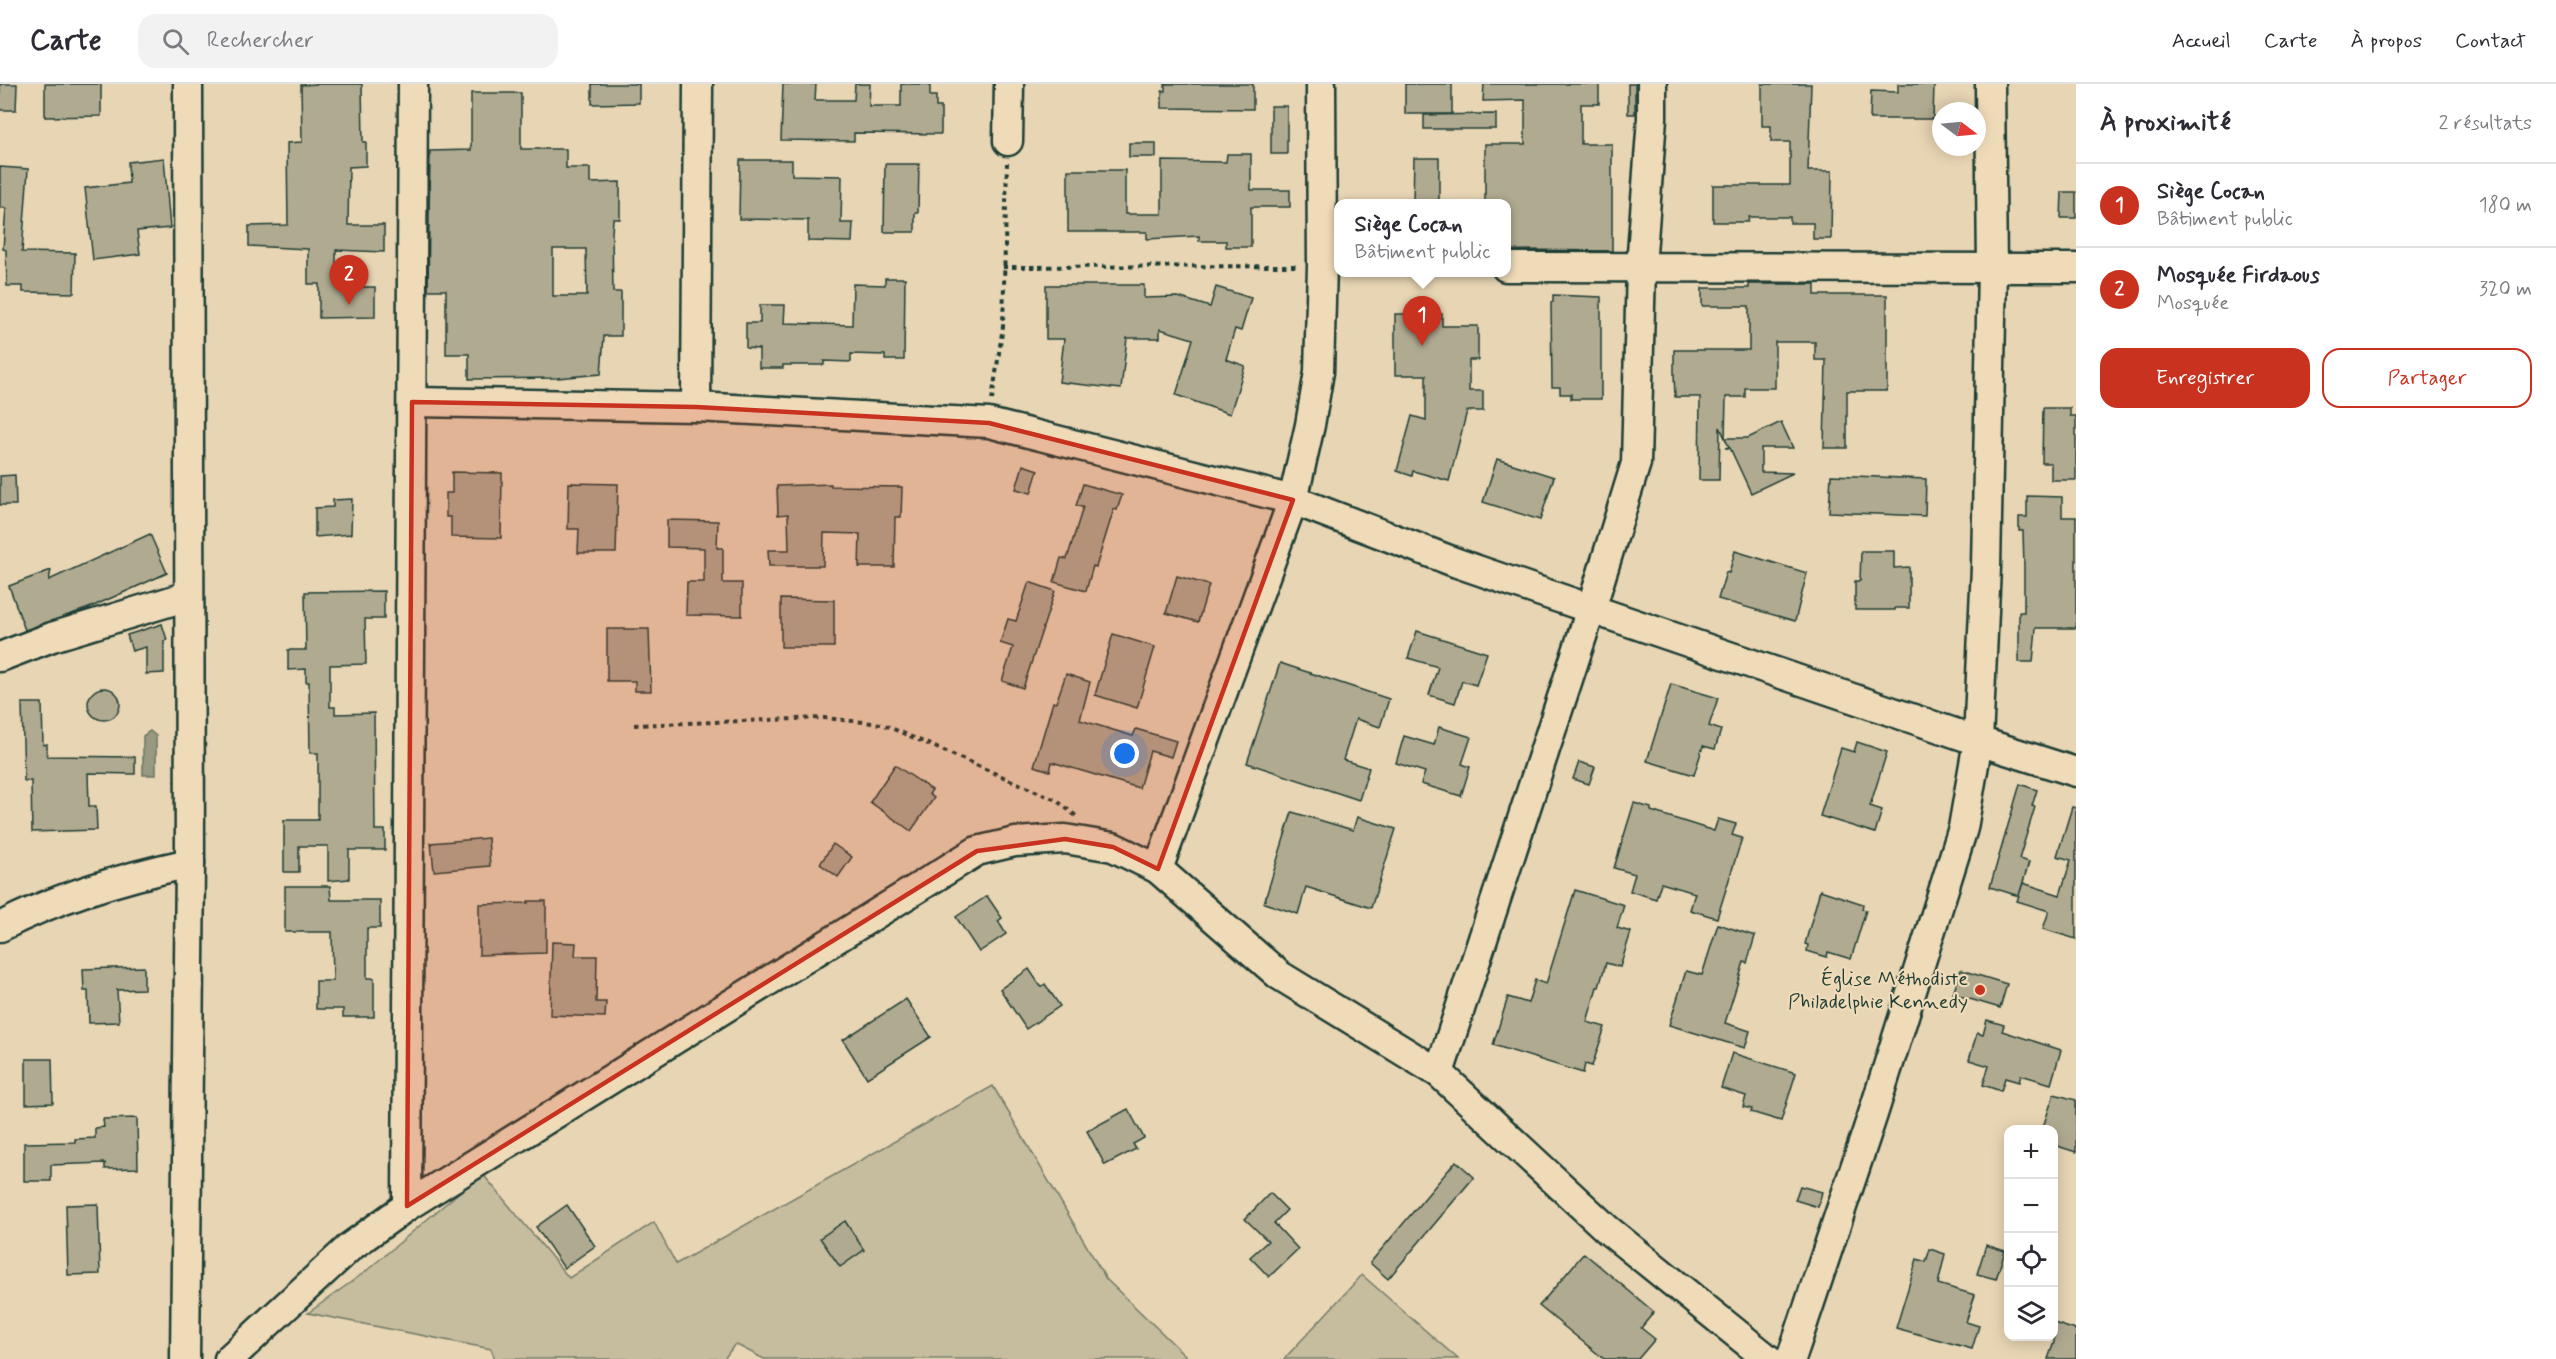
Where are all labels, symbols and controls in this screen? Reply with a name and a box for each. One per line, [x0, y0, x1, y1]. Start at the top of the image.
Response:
search box [138, 14, 558, 68]
text: Carte [30, 23, 102, 60]
icon: search [159, 25, 192, 58]
text: Rechercher [207, 27, 314, 55]
text: Accueil [2172, 27, 2231, 55]
text: Carte [2264, 27, 2318, 55]
text: À propos [2351, 27, 2422, 55]
text: Contact [2455, 27, 2526, 55]
north arrow [1932, 102, 1986, 156]
text: À proximité [2100, 106, 2231, 140]
text: 2 résultats [2439, 110, 2532, 137]
text: Siège Cocan [2157, 178, 2265, 206]
text: 1 [2115, 192, 2124, 219]
text: 180 m [2479, 192, 2532, 219]
popup [1334, 199, 1511, 277]
text: Bâtiment public [2157, 206, 2293, 233]
text: Siège Cocan [1355, 211, 1463, 239]
text: Bâtiment public [1355, 239, 1490, 266]
pin: 2 [330, 256, 368, 305]
text: Mosquée Firdaous [2157, 262, 2320, 290]
text: 2 [2115, 276, 2124, 303]
text: 320 m [2479, 276, 2532, 303]
text: Mosquée [2157, 290, 2229, 317]
pin: 1 [1402, 296, 1442, 346]
button: Enregistrer [2100, 348, 2310, 408]
button: Partager [2322, 348, 2532, 408]
your location [1110, 739, 1139, 768]
place label: Église Méthodiste Philadelphie Kennedy [1788, 966, 1968, 1016]
marker: Église Méthodiste Philadelphie Kennedy [1973, 983, 1987, 997]
map controls [2004, 1125, 2058, 1341]
button: + [2004, 1125, 2058, 1179]
button: − [2004, 1179, 2058, 1233]
button: locate [2004, 1233, 2058, 1287]
button: layers [2004, 1287, 2058, 1341]

